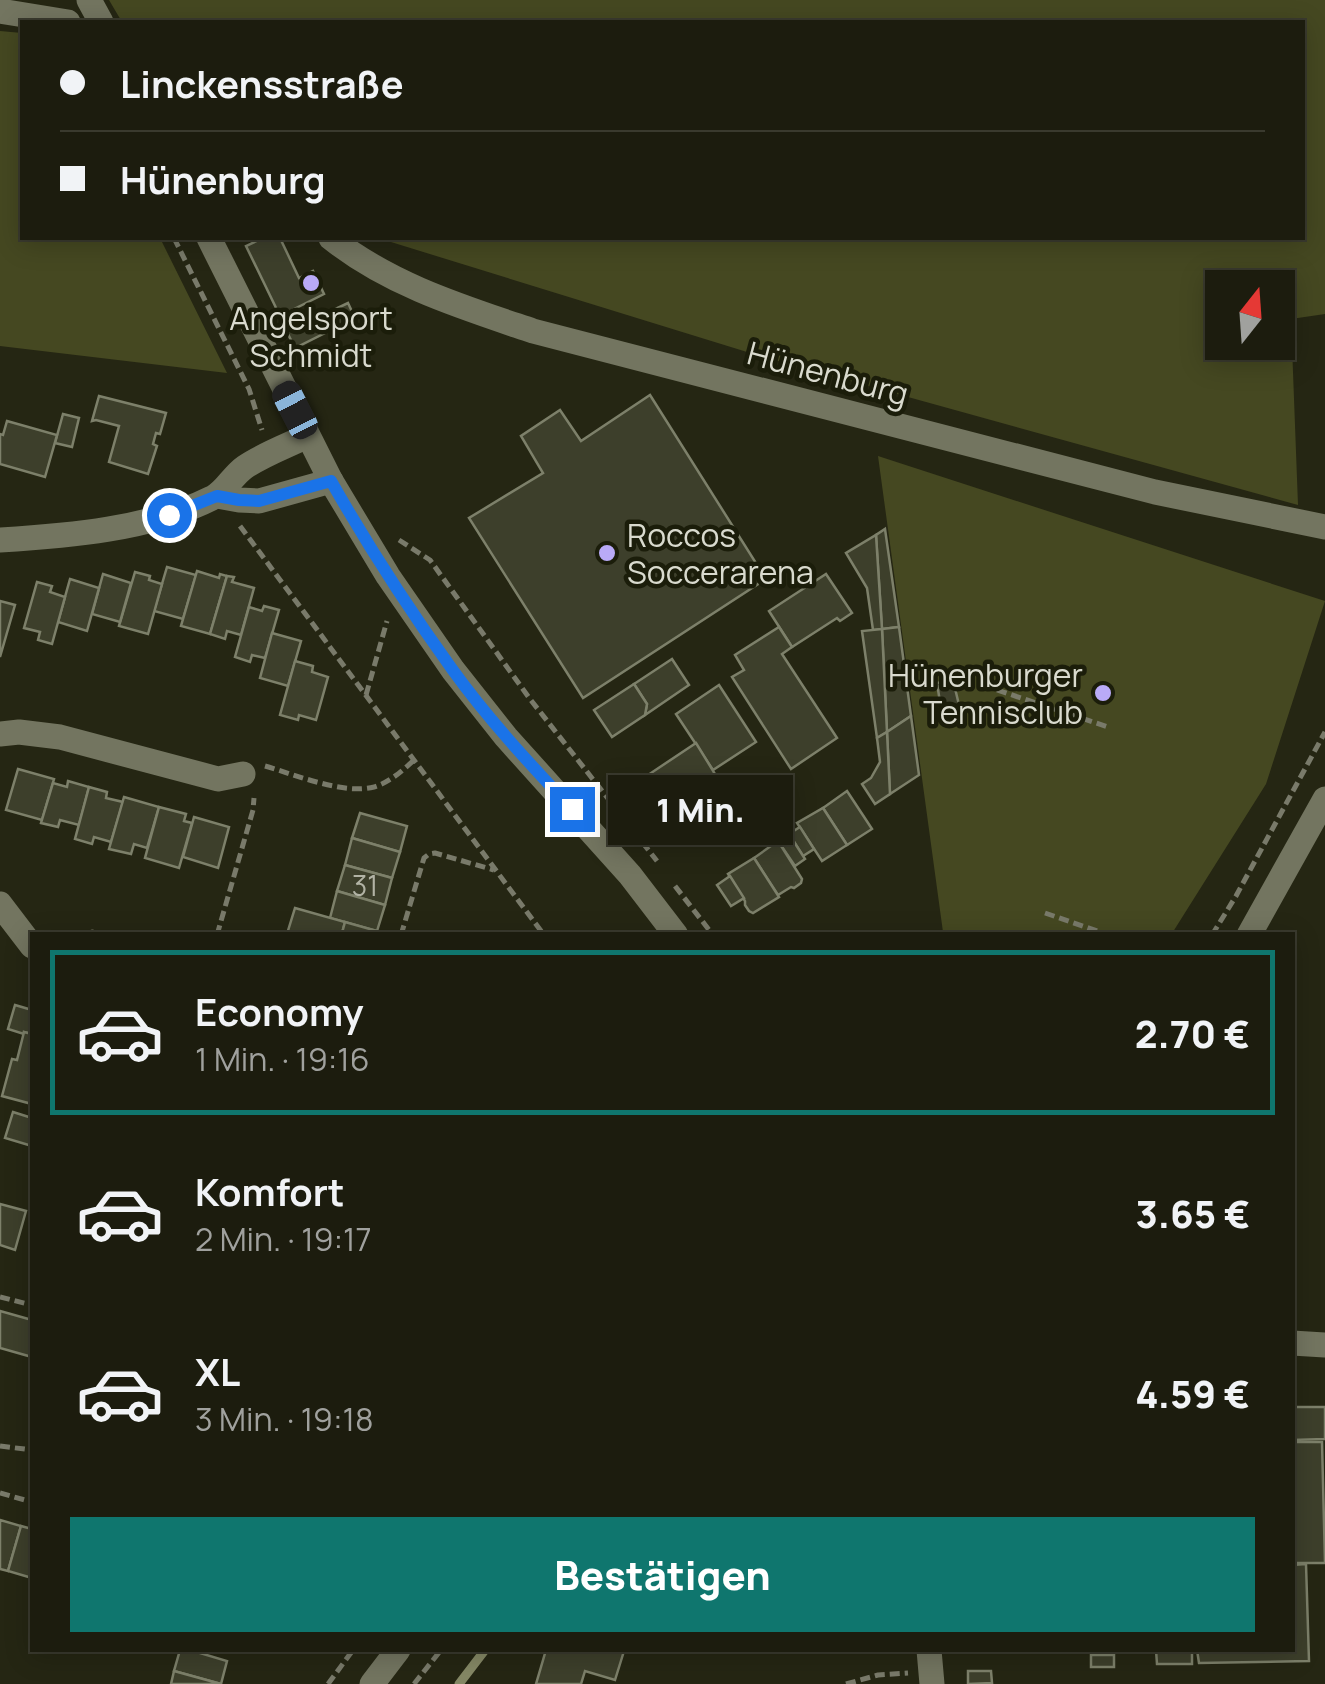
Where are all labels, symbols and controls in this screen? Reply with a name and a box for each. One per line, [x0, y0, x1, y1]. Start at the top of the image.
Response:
text: Linckensstraße [120, 57, 404, 109]
text: Hünenburg [120, 153, 326, 205]
north arrow [1205, 270, 1295, 360]
map controls [1205, 270, 1295, 360]
marker: Angelsport Schmidt [300, 272, 322, 294]
place label: Angelsport Schmidt [229, 296, 393, 377]
street label: Hünenburg [743, 330, 913, 416]
car [268, 376, 322, 444]
route start [147, 493, 192, 538]
place label: Roccos Soccerarena [627, 513, 814, 594]
marker: Roccos Soccerarena [596, 542, 618, 564]
place label: Hünenburger Tennisclub [888, 653, 1083, 734]
marker: Hünenburger Tennisclub [1092, 682, 1114, 704]
callout: 1 Min. [607, 774, 792, 844]
route end [550, 787, 595, 832]
text: 1 Min. [656, 788, 745, 832]
house number: 31 [352, 866, 378, 904]
text: Economy [195, 985, 364, 1037]
icon: car [75, 988, 165, 1078]
text: 2.70 € [1135, 1007, 1250, 1059]
text: 1 Min. · 19:16 [195, 1037, 370, 1081]
text: Komfort [195, 1165, 344, 1217]
icon: car [75, 1168, 165, 1258]
text: 3.65 € [1135, 1187, 1250, 1239]
text: 2 Min. · 19:17 [195, 1217, 372, 1261]
text: XL [195, 1345, 240, 1397]
icon: car [75, 1348, 165, 1438]
text: 4.59 € [1135, 1367, 1250, 1419]
text: 3 Min. · 19:18 [195, 1397, 374, 1441]
button: Bestätigen [70, 1517, 1255, 1632]

